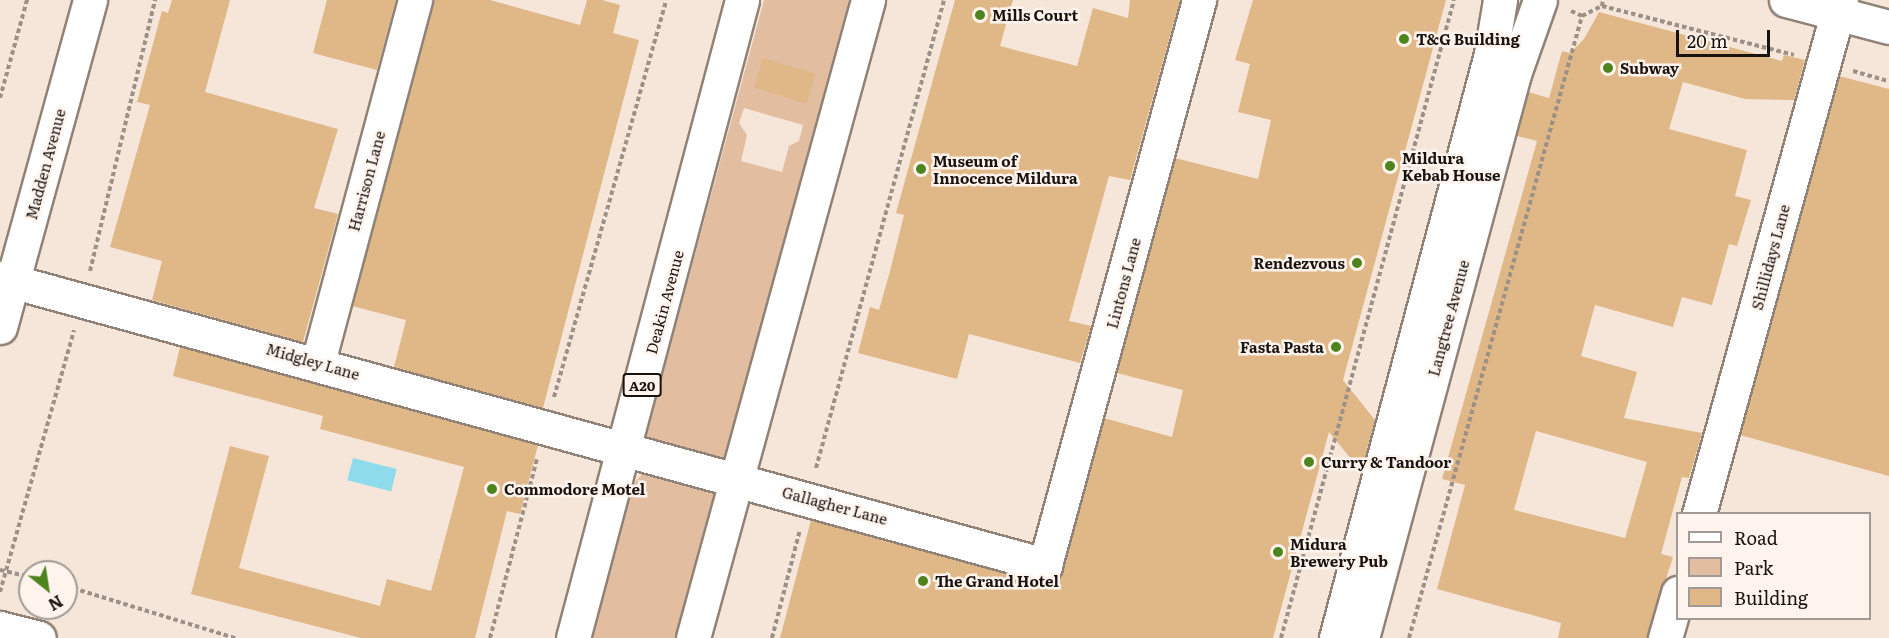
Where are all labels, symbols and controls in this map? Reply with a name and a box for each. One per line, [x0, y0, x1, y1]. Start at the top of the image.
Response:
place label: Mills Court [992, 6, 1078, 24]
marker: Mills Court [973, 8, 987, 22]
scale bar [1679, 18, 1774, 56]
text: 20 m [1687, 27, 1728, 54]
place label: T&G Building [1416, 30, 1520, 48]
marker: T&G Building [1397, 32, 1411, 46]
place label: Subway [1620, 59, 1679, 77]
marker: Subway [1601, 61, 1615, 75]
street label: Madden Avenue [22, 107, 68, 221]
street label: Harrison Lane [344, 129, 388, 233]
place label: Mildura Kebab House [1402, 148, 1500, 183]
place label: Museum of Innocence Mildura [933, 151, 1078, 186]
marker: Mildura Kebab House [1383, 159, 1397, 173]
marker: Museum of Innocence Mildura [914, 162, 928, 176]
street label: Shillidays Lane [1747, 202, 1793, 312]
street label: Lintons Lane [1102, 236, 1144, 330]
street label: Deakin Avenue [641, 248, 687, 356]
place label: Rendezvous [1254, 254, 1345, 272]
marker: Rendezvous [1350, 256, 1364, 270]
street label: Langtree Avenue [1424, 258, 1472, 378]
place label: Fasta Pasta [1240, 338, 1324, 356]
street label: Midgley Lane [264, 339, 362, 383]
marker: Fasta Pasta [1329, 340, 1343, 354]
road number: A20 [622, 374, 662, 396]
place label: Curry & Tandoor [1321, 453, 1451, 471]
marker: Curry & Tandoor [1302, 455, 1316, 469]
place label: Commodore Motel [504, 480, 645, 498]
marker: Commodore Motel [485, 482, 499, 496]
street label: Gallagher Lane [780, 482, 890, 528]
legend [1676, 512, 1871, 620]
text: Road [1734, 524, 1778, 551]
place label: Midura Brewery Pub [1290, 534, 1388, 569]
marker: Midura Brewery Pub [1271, 545, 1285, 559]
text: Park [1734, 554, 1773, 581]
north arrow [18, 560, 78, 620]
place label: The Grand Hotel [935, 572, 1059, 590]
marker: The Grand Hotel [916, 574, 930, 588]
text: Building [1734, 584, 1808, 611]
text: N [44, 590, 68, 618]

